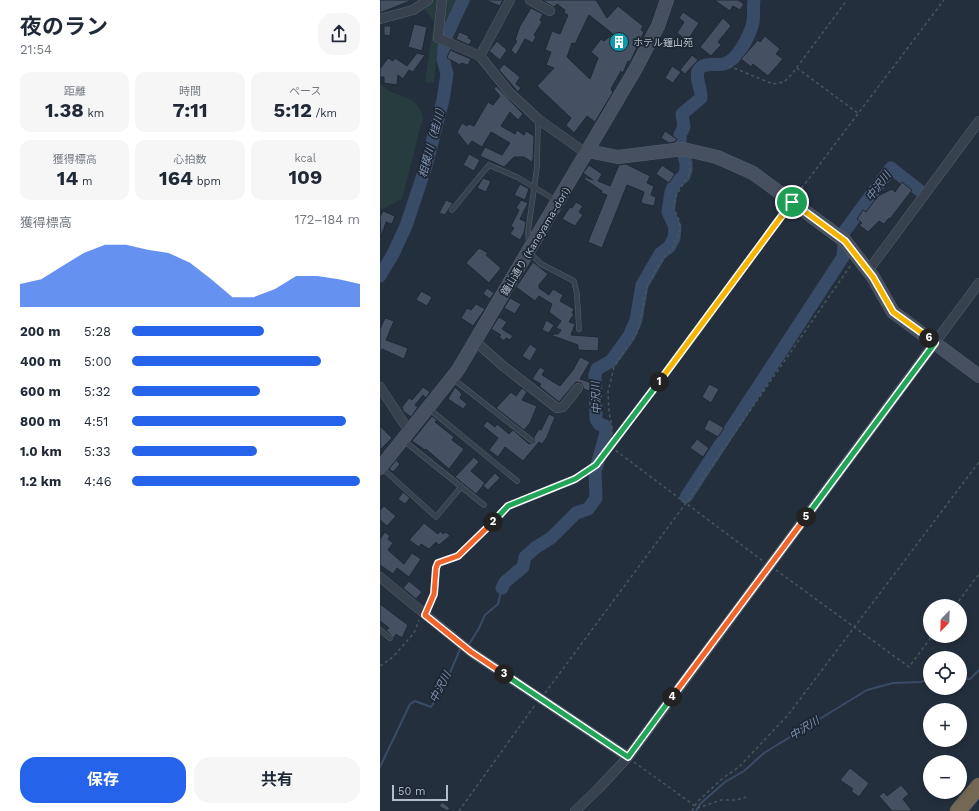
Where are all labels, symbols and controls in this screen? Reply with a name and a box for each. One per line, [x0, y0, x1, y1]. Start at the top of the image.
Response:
button: share [318, 13, 360, 55]
text: 夜のラン [20, 14, 108, 39]
building icon: ホテル鐘山苑 [608, 31, 630, 53]
place label: ホテル鐘山苑 [633, 37, 693, 48]
text: 21:54 [20, 42, 52, 57]
text: 距離 [64, 85, 86, 98]
text: 時間 [179, 85, 201, 98]
text: ペース [289, 85, 322, 98]
text: 1.38 [45, 98, 84, 122]
text: 7:11 [172, 98, 208, 122]
text: 5:12 [274, 98, 312, 122]
water label: 相模川（桂川） [416, 101, 449, 179]
text: km [84, 107, 104, 120]
text: /km [312, 107, 337, 120]
text: kcal [294, 152, 316, 165]
text: 獲得標高 [53, 153, 97, 166]
text: 心拍数 [173, 153, 206, 166]
text: 109 [288, 165, 322, 189]
text: 14 [57, 166, 78, 190]
text: 164 [159, 166, 193, 190]
water label: 中沢川 [863, 168, 894, 203]
text: m [78, 175, 93, 188]
text: bpm [193, 175, 221, 188]
street label: 鐘山通り (Kaneyama-dori) [499, 185, 572, 297]
pin [775, 185, 809, 219]
icon: arrive [781, 191, 803, 213]
text: 172–184 m [294, 212, 360, 227]
text: 獲得標高 [20, 215, 72, 230]
text: 200 m [20, 324, 60, 339]
text: 5:28 [84, 324, 111, 339]
pin: 6 [919, 328, 939, 348]
text: 6 [926, 331, 932, 344]
text: 400 m [20, 354, 61, 369]
text: 5:00 [84, 354, 112, 369]
pin: 1 [649, 372, 669, 392]
text: 1 [657, 375, 661, 388]
water label: 中沢川 [589, 380, 604, 415]
text: 600 m [20, 384, 61, 399]
text: 5:32 [84, 384, 111, 399]
text: 800 m [20, 414, 61, 429]
text: 4:51 [84, 414, 108, 429]
text: 1.0 km [20, 444, 62, 459]
text: 5:33 [84, 444, 111, 459]
text: 1.2 km [20, 474, 61, 489]
text: 4:46 [84, 474, 112, 489]
pin: 5 [796, 507, 816, 527]
text: 5 [803, 510, 809, 523]
pin: 2 [483, 512, 503, 532]
text: 2 [490, 515, 496, 528]
north arrow [923, 599, 967, 643]
map controls [923, 599, 967, 799]
button: locate [923, 651, 967, 695]
pin: 3 [494, 664, 514, 684]
text: 3 [501, 667, 507, 680]
water label: 中沢川 [427, 669, 454, 705]
pin: 4 [662, 687, 682, 707]
text: 4 [668, 690, 676, 703]
button: + [923, 703, 967, 747]
water label: 中沢川 [787, 714, 823, 743]
button: − [923, 755, 967, 799]
button: 保存 [20, 757, 186, 803]
button: 共有 [194, 757, 360, 803]
scale bar [392, 783, 448, 802]
text: 50 m [398, 785, 425, 798]

